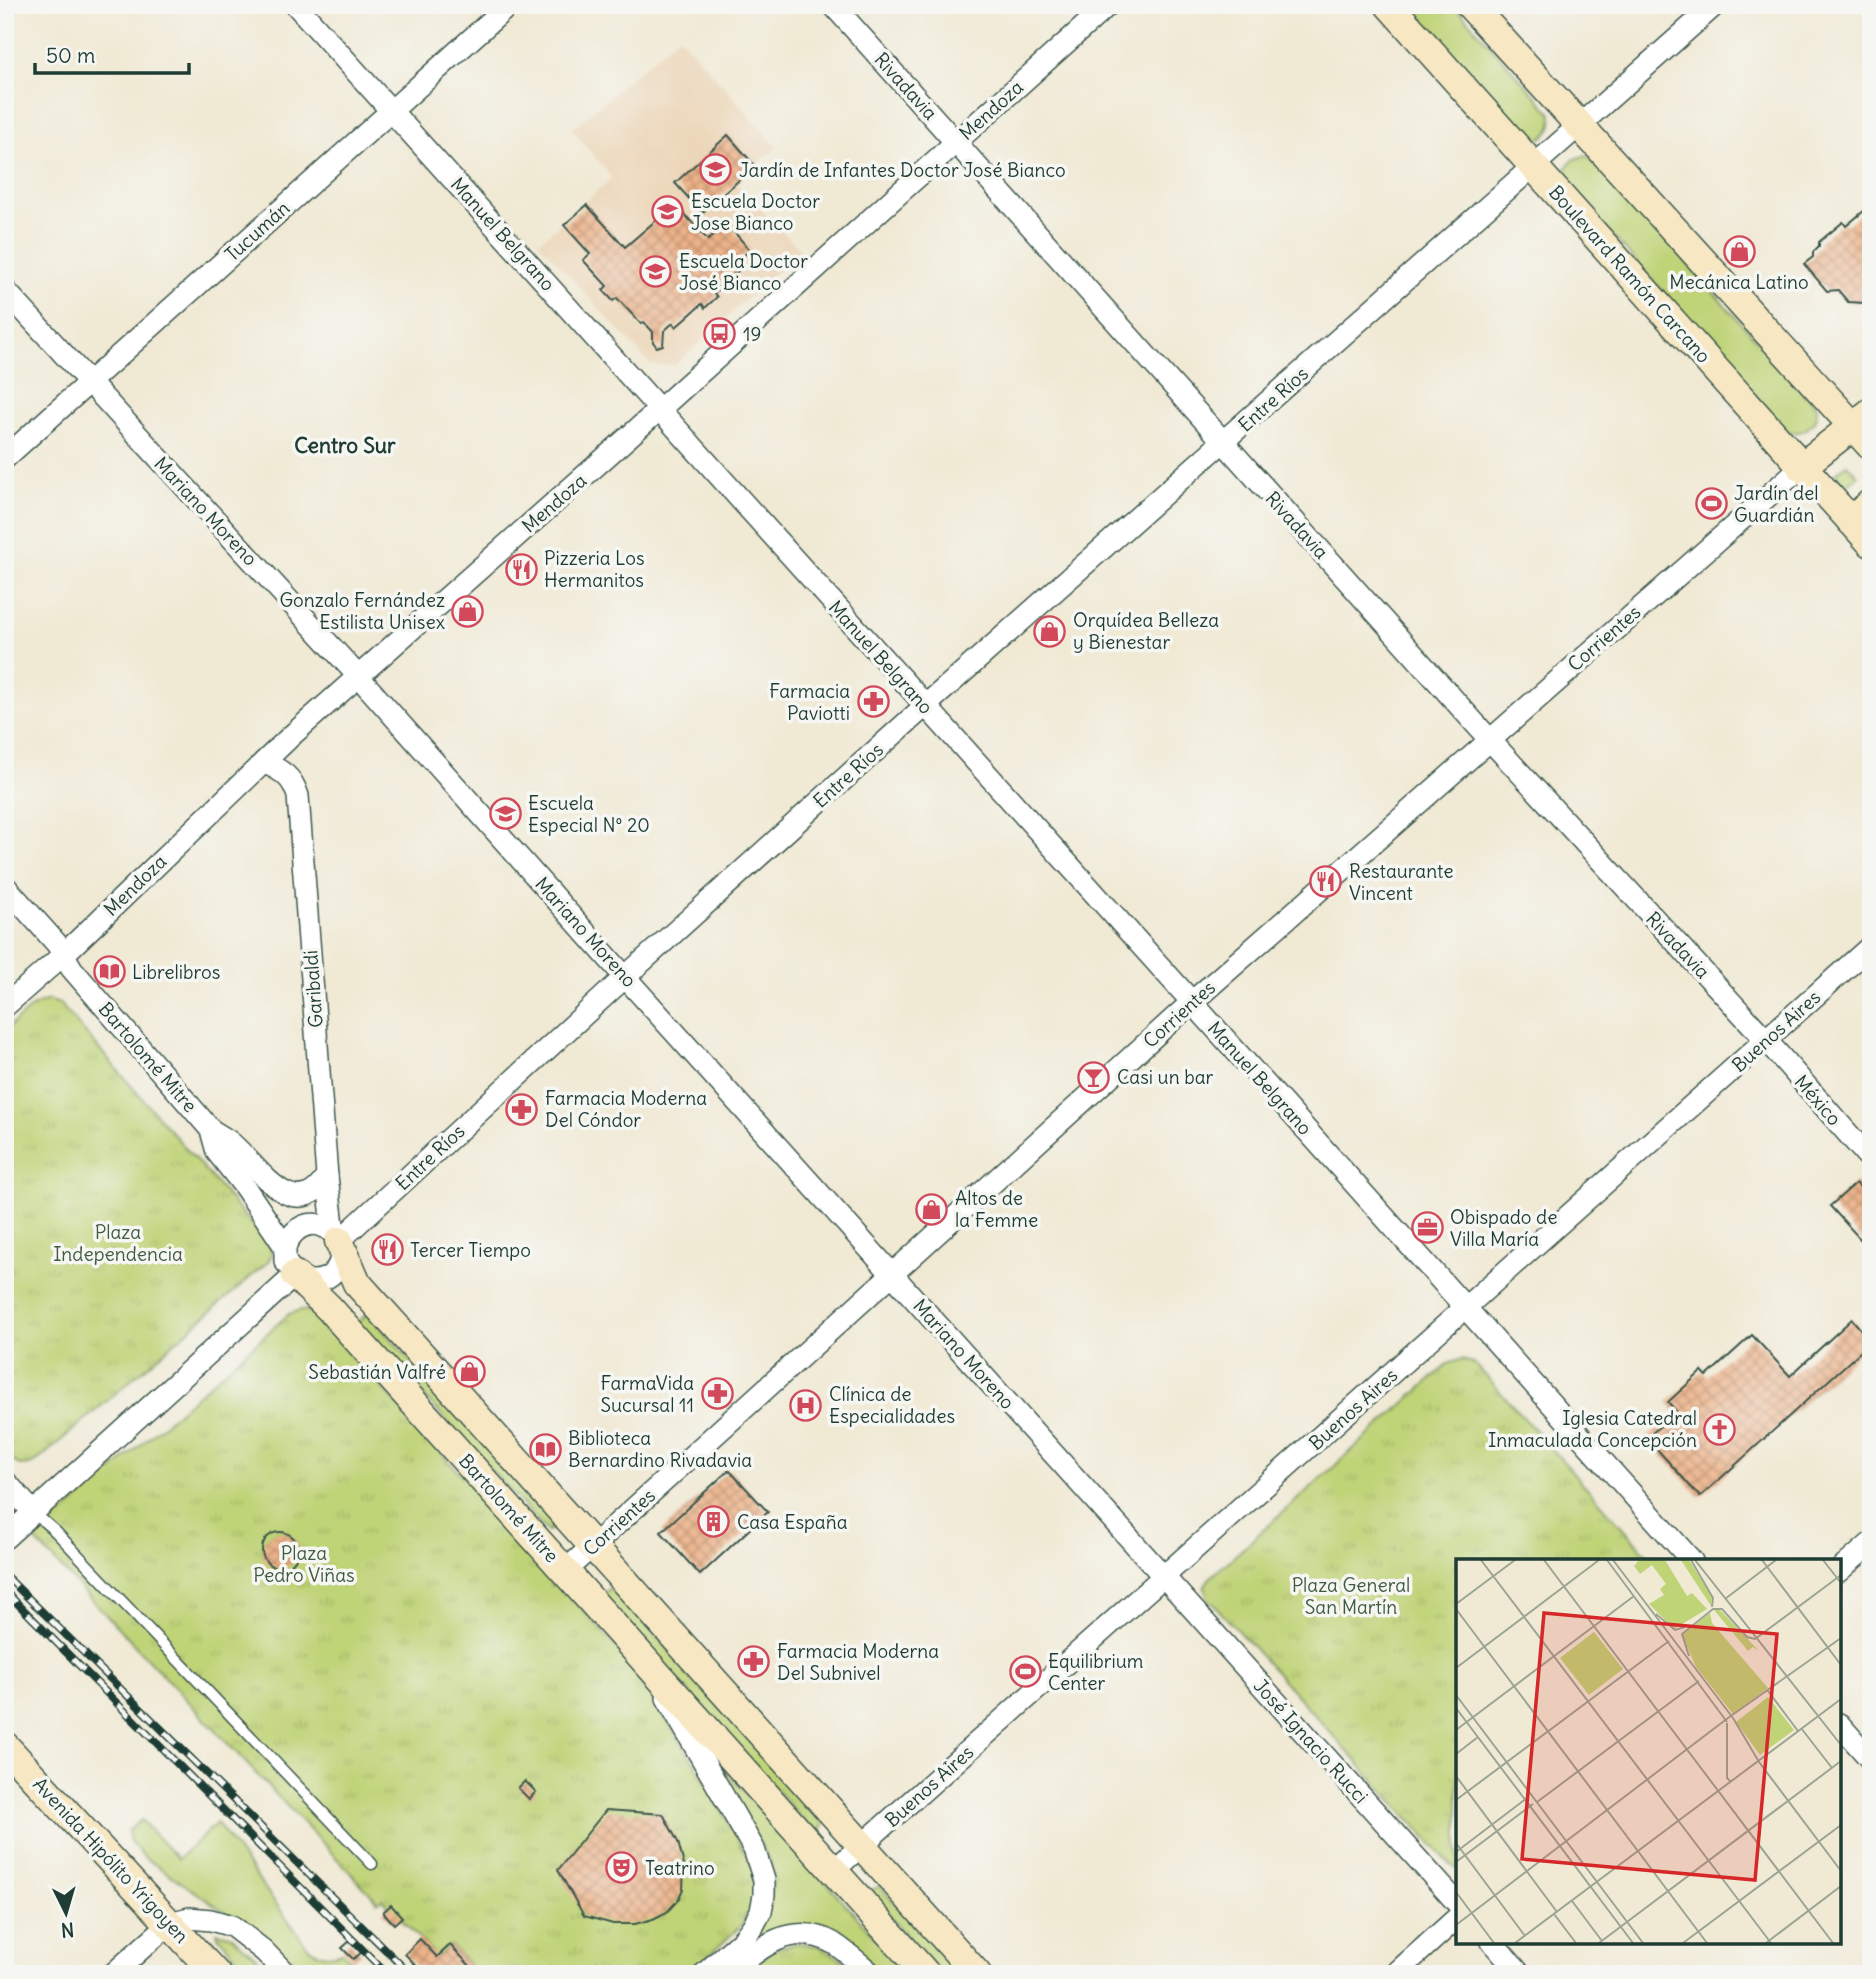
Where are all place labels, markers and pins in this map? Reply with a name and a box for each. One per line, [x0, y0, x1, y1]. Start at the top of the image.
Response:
school or university icon: Jardín de Infantes Doctor José Bianco [699, 153, 733, 187]
place label: Jardín de Infantes Doctor José Bianco [739, 158, 1066, 182]
place label: Escuela Doctor Jose Bianco [691, 189, 820, 235]
school or university icon: Escuela Doctor Jose Bianco [651, 195, 685, 229]
shop icon: Mecánica Latino [1722, 234, 1756, 268]
place label: Escuela Doctor José Bianco [679, 249, 808, 295]
school or university icon: Escuela Doctor José Bianco [639, 255, 673, 289]
place label: Mecánica Latino [1669, 270, 1809, 294]
bus stop icon: 19 [703, 317, 737, 351]
place label: 19 [743, 322, 761, 346]
place label: Jardín del Guardián [1734, 481, 1819, 527]
sports icon: Jardín del Guardián [1694, 487, 1728, 521]
place label: Pizzeria Los Hermanitos [544, 546, 645, 592]
restaurant icon: Pizzeria Los Hermanitos [504, 552, 538, 586]
place label: Gonzalo Fernández Estilista Unisex [279, 588, 446, 634]
shop icon: Gonzalo Fernández Estilista Unisex [451, 594, 485, 628]
place label: Orquídea Belleza y Bienestar [1073, 608, 1219, 654]
shop icon: Orquídea Belleza y Bienestar [1033, 614, 1067, 648]
place label: Farmacia Paviotti [769, 679, 850, 725]
pharmacy icon: Farmacia Paviotti [856, 685, 890, 719]
place label: Escuela Especial Nº 20 [528, 791, 650, 837]
school or university icon: Escuela Especial Nº 20 [488, 797, 522, 831]
place label: Restaurante Vincent [1349, 859, 1453, 905]
restaurant icon: Restaurante Vincent [1309, 865, 1343, 899]
library icon: Librelibros [92, 955, 126, 989]
place label: Librelibros [132, 960, 220, 984]
bar icon: Casi un bar [1077, 1060, 1111, 1094]
place label: Casi un bar [1117, 1065, 1214, 1089]
place label: Farmacia Moderna Del Cóndor [545, 1086, 707, 1132]
pharmacy icon: Farmacia Moderna Del Cóndor [505, 1092, 539, 1126]
place label: Altos de la Femme [955, 1186, 1038, 1232]
shop icon: Altos de la Femme [915, 1192, 949, 1226]
place label: Obispado de Villa María [1450, 1205, 1557, 1251]
office icon: Obispado de Villa María [1410, 1211, 1444, 1245]
restaurant icon: Tercer Tiempo [370, 1233, 404, 1267]
place label: Tercer Tiempo [410, 1238, 531, 1262]
shop icon: Sebastián Valfré [452, 1355, 486, 1389]
place label: Sebastián Valfré [308, 1360, 446, 1384]
place label: FarmaVida Sucursal 11 [601, 1371, 694, 1417]
pharmacy icon: FarmaVida Sucursal 11 [700, 1377, 734, 1411]
place label: Clínica de Especialidades [829, 1382, 955, 1428]
hospital icon: Clínica de Especialidades [789, 1388, 823, 1422]
place label: Iglesia Catedral Inmaculada Concepción [1488, 1406, 1697, 1452]
church icon: Iglesia Catedral Inmaculada Concepción [1703, 1412, 1737, 1446]
place label: Biblioteca Bernardino Rivadavia [568, 1426, 752, 1472]
library icon: Biblioteca Bernardino Rivadavia [528, 1432, 562, 1466]
building icon: Casa España [697, 1505, 731, 1539]
place label: Casa España [737, 1510, 848, 1534]
place label: Farmacia Moderna Del Subnivel [777, 1639, 939, 1685]
pharmacy icon: Farmacia Moderna Del Subnivel [737, 1645, 771, 1679]
place label: Equilibrium Center [1048, 1649, 1144, 1695]
sports icon: Equilibrium Center [1008, 1655, 1042, 1689]
theatre icon: Teatrino [605, 1851, 639, 1885]
place label: Teatrino [645, 1856, 715, 1880]

